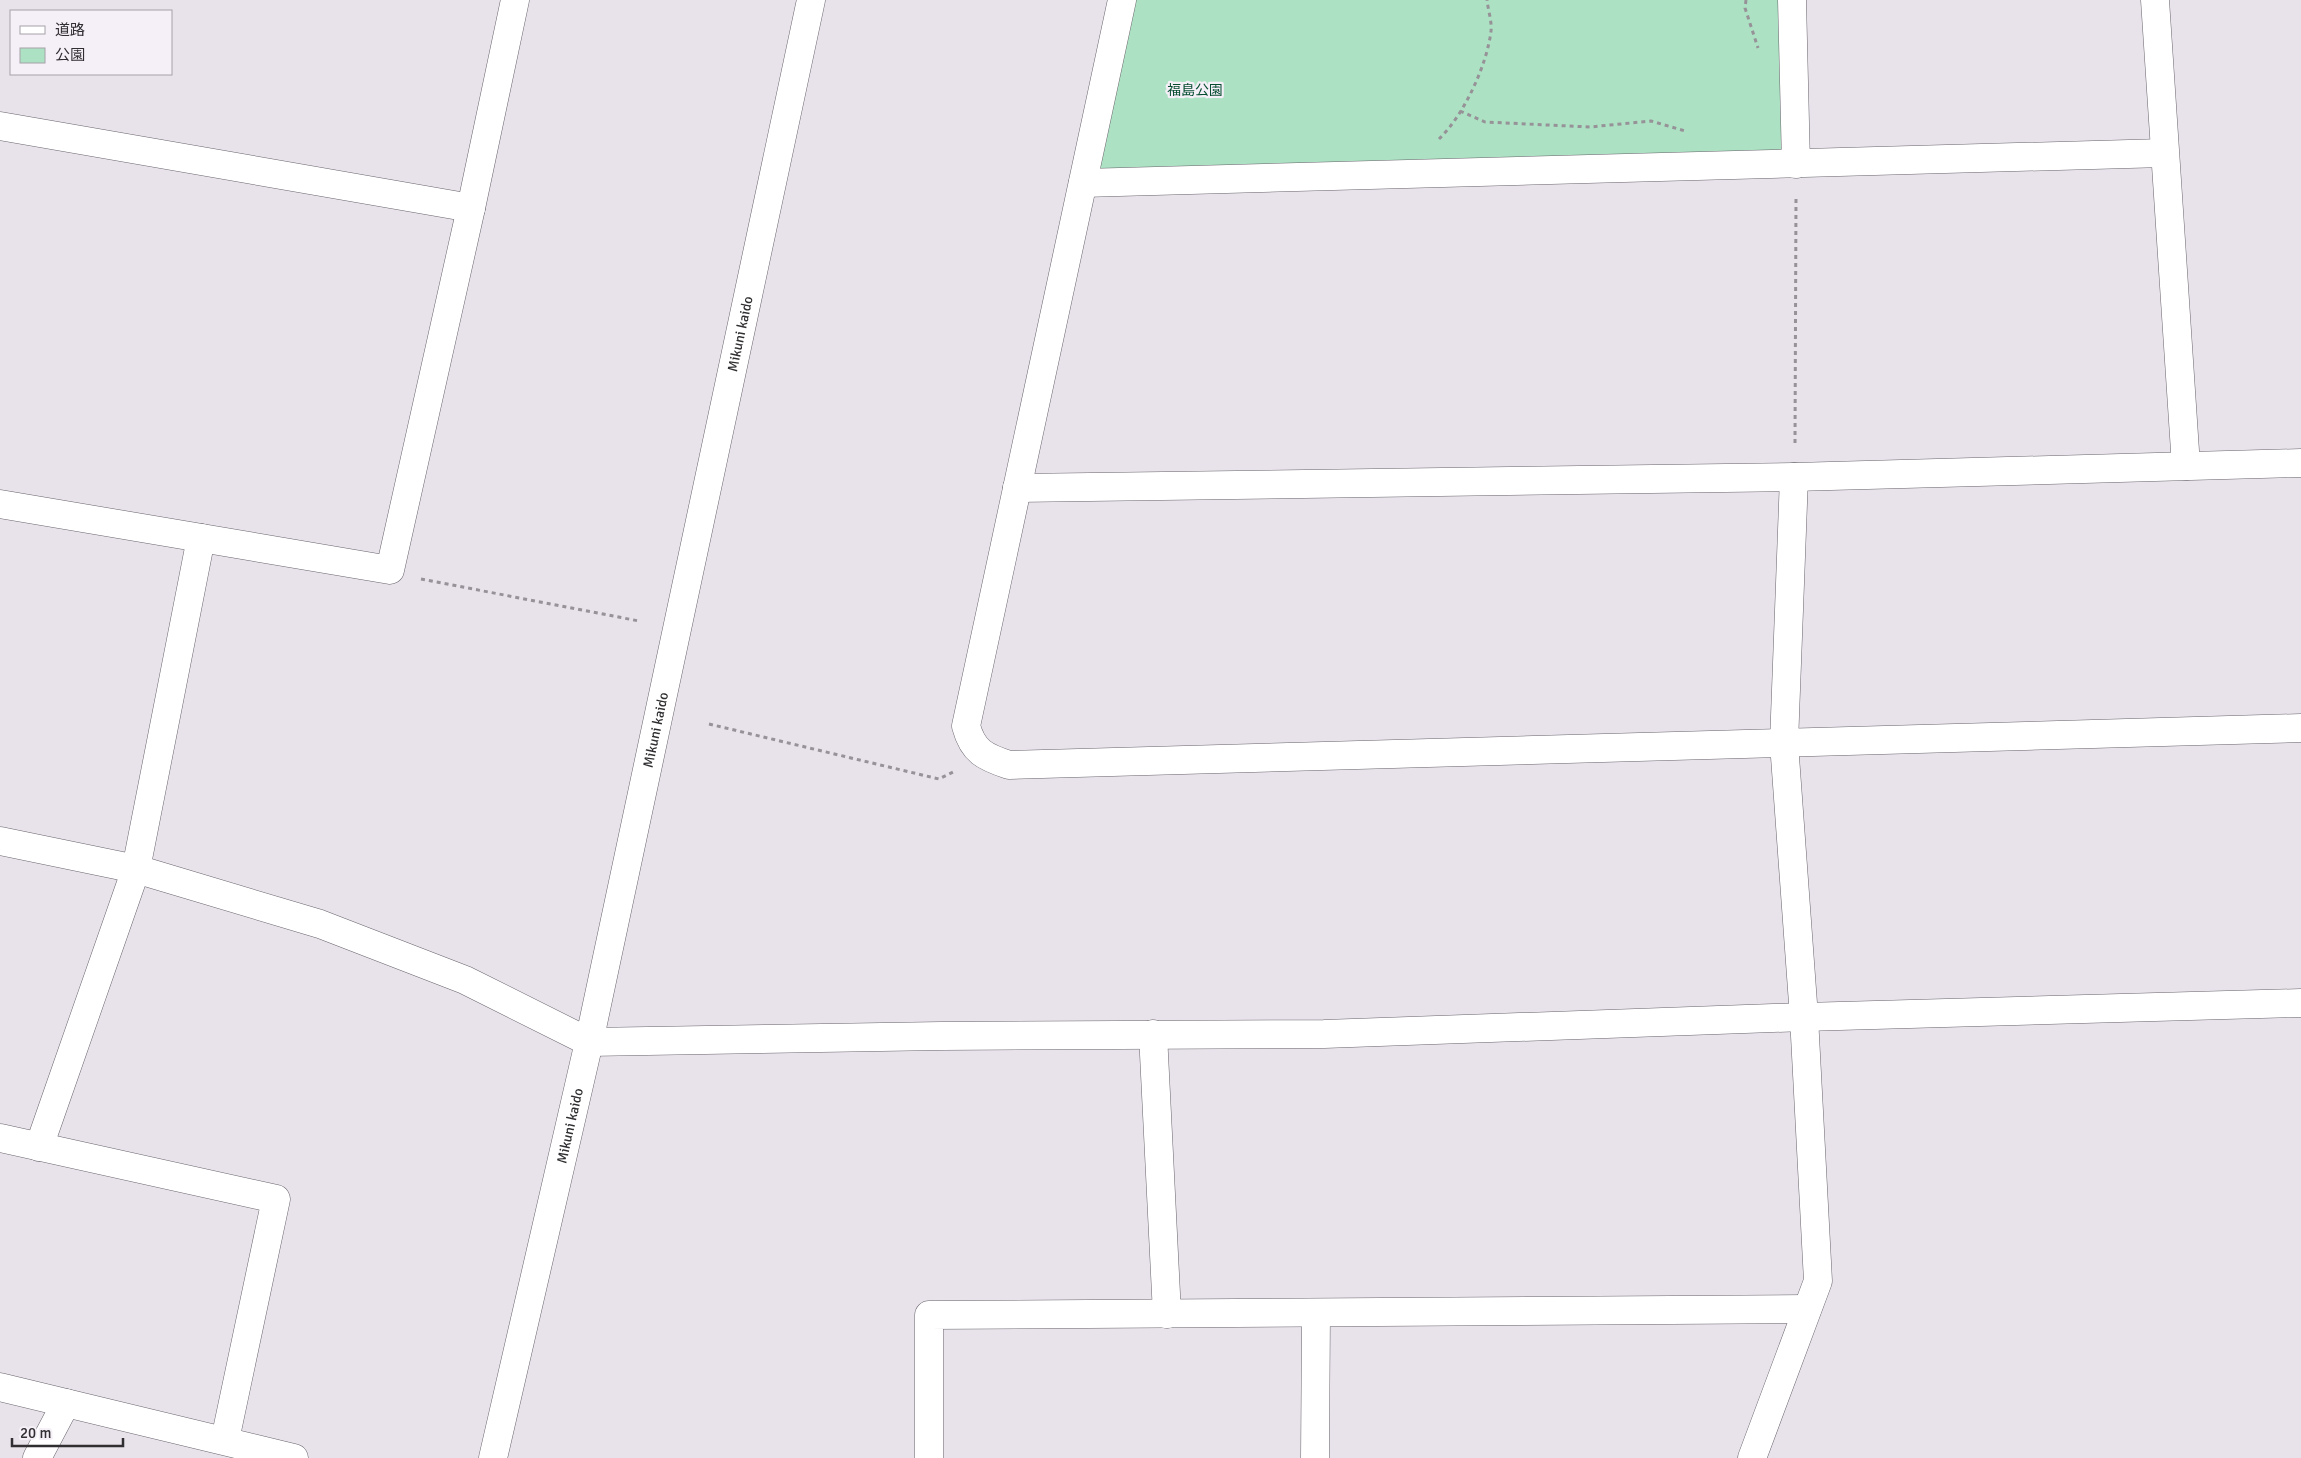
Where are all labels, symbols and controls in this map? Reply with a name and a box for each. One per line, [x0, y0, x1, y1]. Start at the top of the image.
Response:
legend [10, 10, 172, 75]
text: 道路 [55, 21, 85, 39]
text: 公園 [55, 46, 85, 64]
park label: 福島公園 [1167, 82, 1223, 99]
street label: Mikuni kaido [724, 295, 756, 373]
street label: Mikuni kaido [639, 691, 672, 769]
street label: Mikuni kaido [553, 1086, 587, 1165]
scale bar [12, 1416, 124, 1448]
text: 20 m [20, 1424, 51, 1442]

